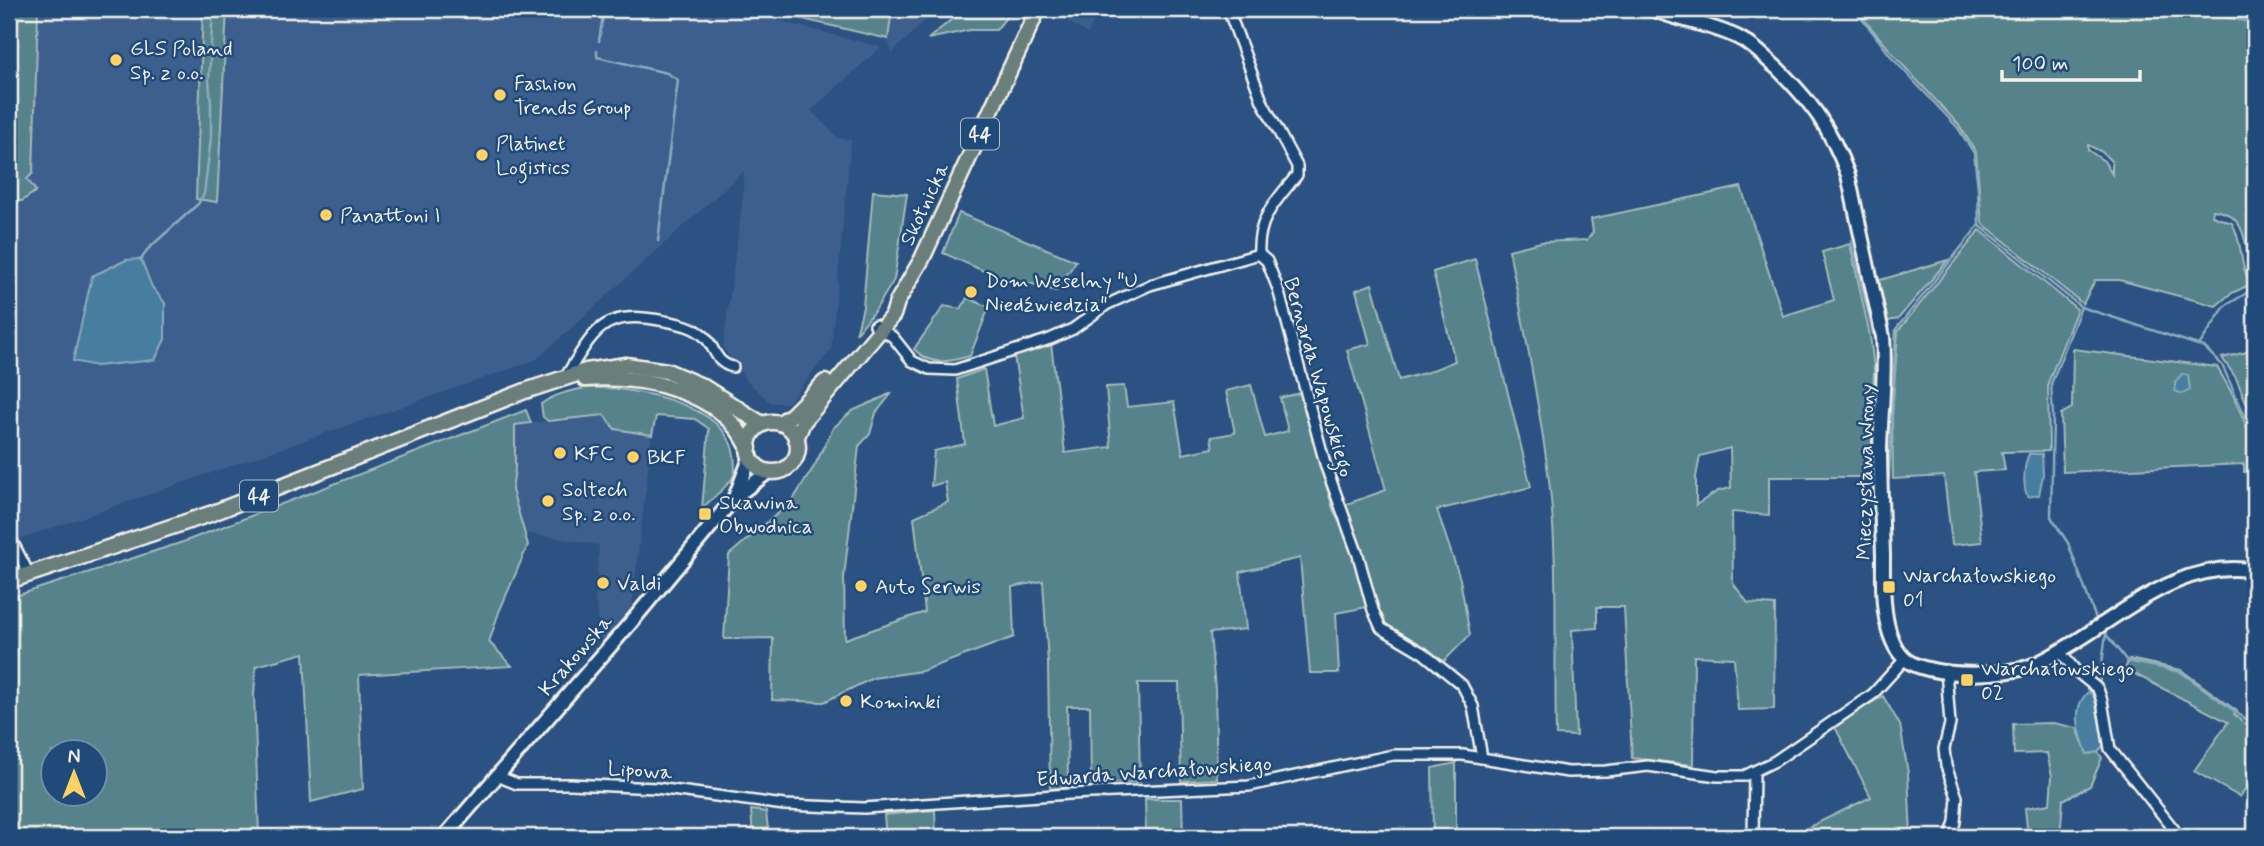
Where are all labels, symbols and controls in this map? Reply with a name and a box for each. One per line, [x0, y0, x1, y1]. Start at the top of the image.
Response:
place label: GLS Poland Sp. z o.o. [130, 35, 233, 87]
scale bar [2002, 38, 2140, 82]
text: 100 m [2012, 50, 2068, 78]
marker: GLS Poland Sp. z o.o. [108, 52, 124, 68]
place label: Fashion Trends Group [514, 70, 631, 122]
marker: Fashion Trends Group [492, 87, 508, 103]
road number: 44 [961, 118, 999, 150]
place label: Platinet Logistics [496, 130, 570, 184]
marker: Platinet Logistics [474, 147, 490, 163]
street label: Skotnicka [894, 158, 956, 250]
place label: Panattoni I [340, 202, 441, 230]
marker: Panattoni I [318, 207, 334, 223]
place label: Dom Weselny "U Niedźwiedzia" [985, 267, 1138, 319]
street label: Bernarda Wapowskiego [1274, 274, 1360, 481]
marker: Dom Weselny "U Niedźwiedzia" [963, 284, 979, 300]
street label: Mieczysława Wrony [1850, 384, 1882, 560]
place label: KFC [574, 440, 614, 468]
place label: BKF [647, 444, 686, 472]
marker: KFC [552, 445, 568, 461]
marker: BKF [625, 449, 641, 465]
place label: Soltech Sp. z o.o. [562, 476, 636, 528]
road number: 44 [240, 481, 278, 512]
place label: Skawina Obwodnica [719, 489, 813, 541]
marker: Soltech Sp. z o.o. [540, 493, 556, 509]
marker: Skawina Obwodnica [697, 506, 713, 522]
place label: Warchałowskiego 01 [1903, 562, 2056, 614]
place label: Valdi [617, 570, 661, 598]
place label: Auto Serwis [875, 573, 981, 601]
marker: Valdi [595, 575, 611, 591]
marker: Auto Serwis [853, 578, 869, 594]
marker: Warchałowskiego 01 [1881, 579, 1897, 595]
street label: Krakowska [532, 609, 619, 702]
place label: Warchałowskiego 02 [1981, 655, 2134, 707]
marker: Warchałowskiego 02 [1959, 672, 1975, 688]
place label: Kominki [860, 688, 941, 716]
marker: Kominki [838, 693, 854, 709]
north arrow [38, 738, 108, 808]
text: N [68, 745, 80, 770]
street label: Edwarda Warchałowskiego [1035, 750, 1273, 794]
street label: Lipowa [607, 755, 674, 787]

